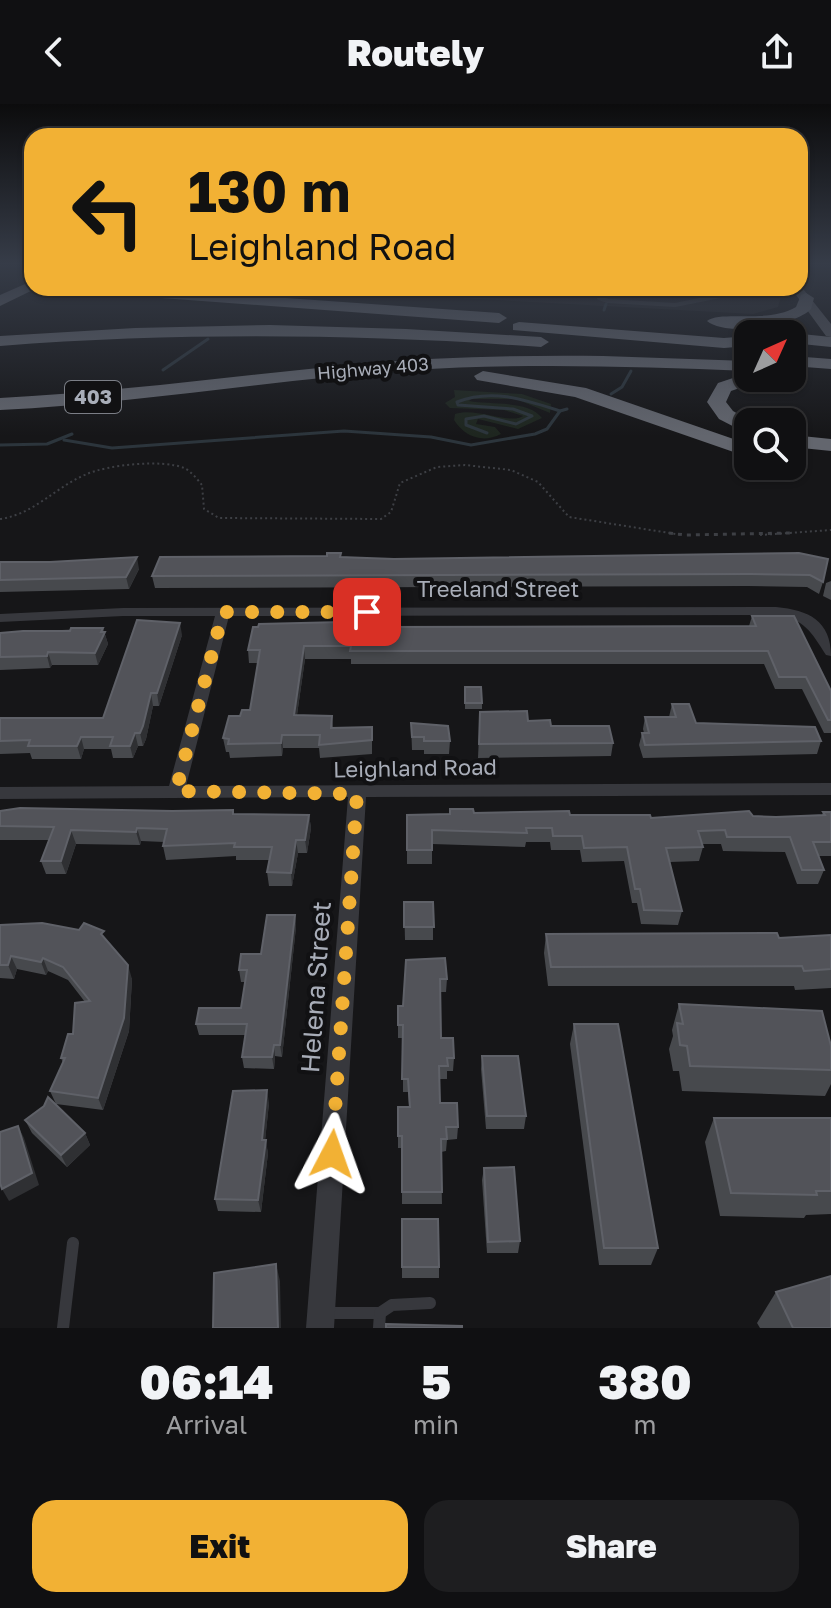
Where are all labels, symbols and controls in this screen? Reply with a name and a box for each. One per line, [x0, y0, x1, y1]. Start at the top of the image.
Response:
icon: back [32, 30, 76, 74]
icon: share [755, 30, 799, 74]
text: Routely [347, 31, 484, 74]
text: 130 m [188, 157, 350, 224]
icon: left [56, 160, 160, 264]
text: Leighland Road [188, 225, 456, 268]
north arrow [734, 320, 806, 392]
map controls [734, 320, 806, 480]
street label: Highway 403 [316, 352, 430, 384]
road number: 403 [65, 381, 121, 413]
button: search [734, 408, 806, 480]
street label: Treeland Street [417, 575, 579, 602]
pin [333, 578, 401, 646]
icon: arrive [345, 590, 389, 634]
street label: Leighland Road [333, 753, 497, 782]
street label: Helena Street [294, 900, 337, 1074]
position arrow [290, 1112, 374, 1196]
text: 06:14 [139, 1352, 274, 1410]
text: 5 [421, 1352, 451, 1410]
text: 380 [598, 1352, 692, 1410]
text: Arrival [166, 1409, 247, 1440]
text: min [413, 1409, 459, 1440]
text: m [633, 1409, 657, 1440]
button: Exit [32, 1500, 408, 1592]
button: Share [424, 1500, 799, 1592]

